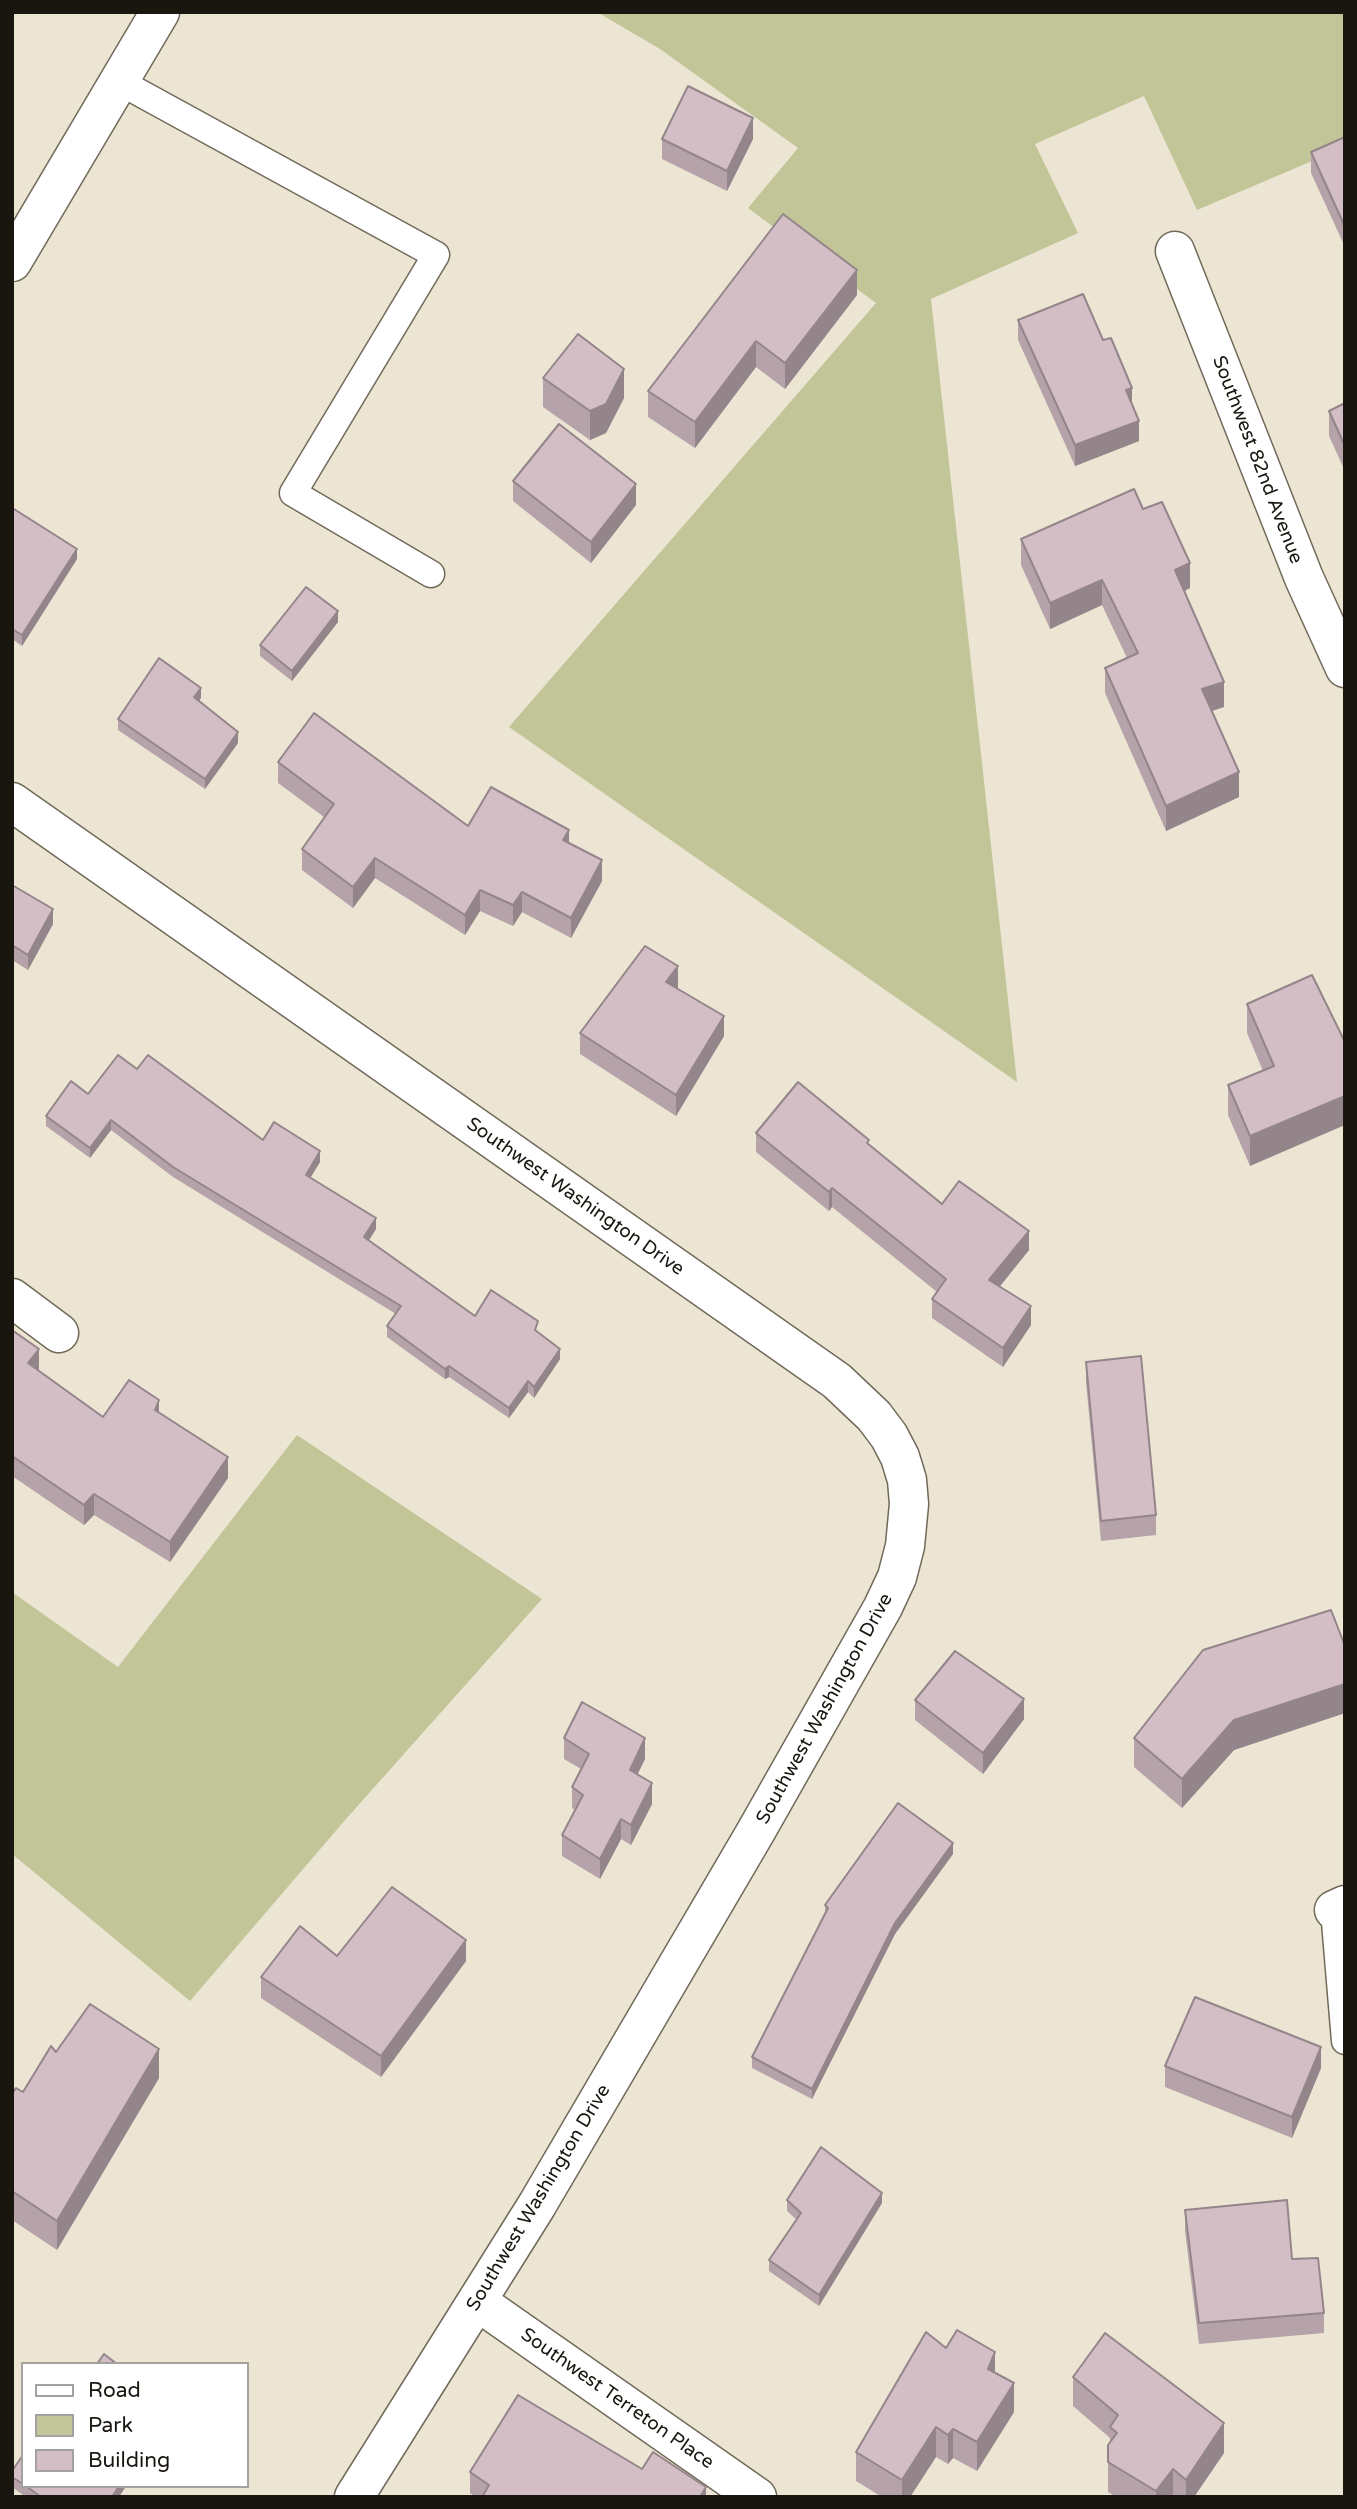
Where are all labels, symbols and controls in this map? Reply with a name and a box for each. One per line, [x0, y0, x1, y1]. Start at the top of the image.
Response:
street label: Southwest 82nd Avenue [1207, 353, 1307, 567]
street label: Southwest Washington Drive [462, 1113, 688, 1281]
street label: Southwest Washington Drive [752, 1590, 898, 1828]
street label: Southwest Washington Drive [462, 2080, 616, 2316]
street label: Southwest Terreton Place [516, 2324, 718, 2474]
legend [21, 2362, 248, 2488]
text: Road [88, 2378, 141, 2403]
text: Park [88, 2413, 133, 2438]
text: Building [88, 2448, 170, 2473]

